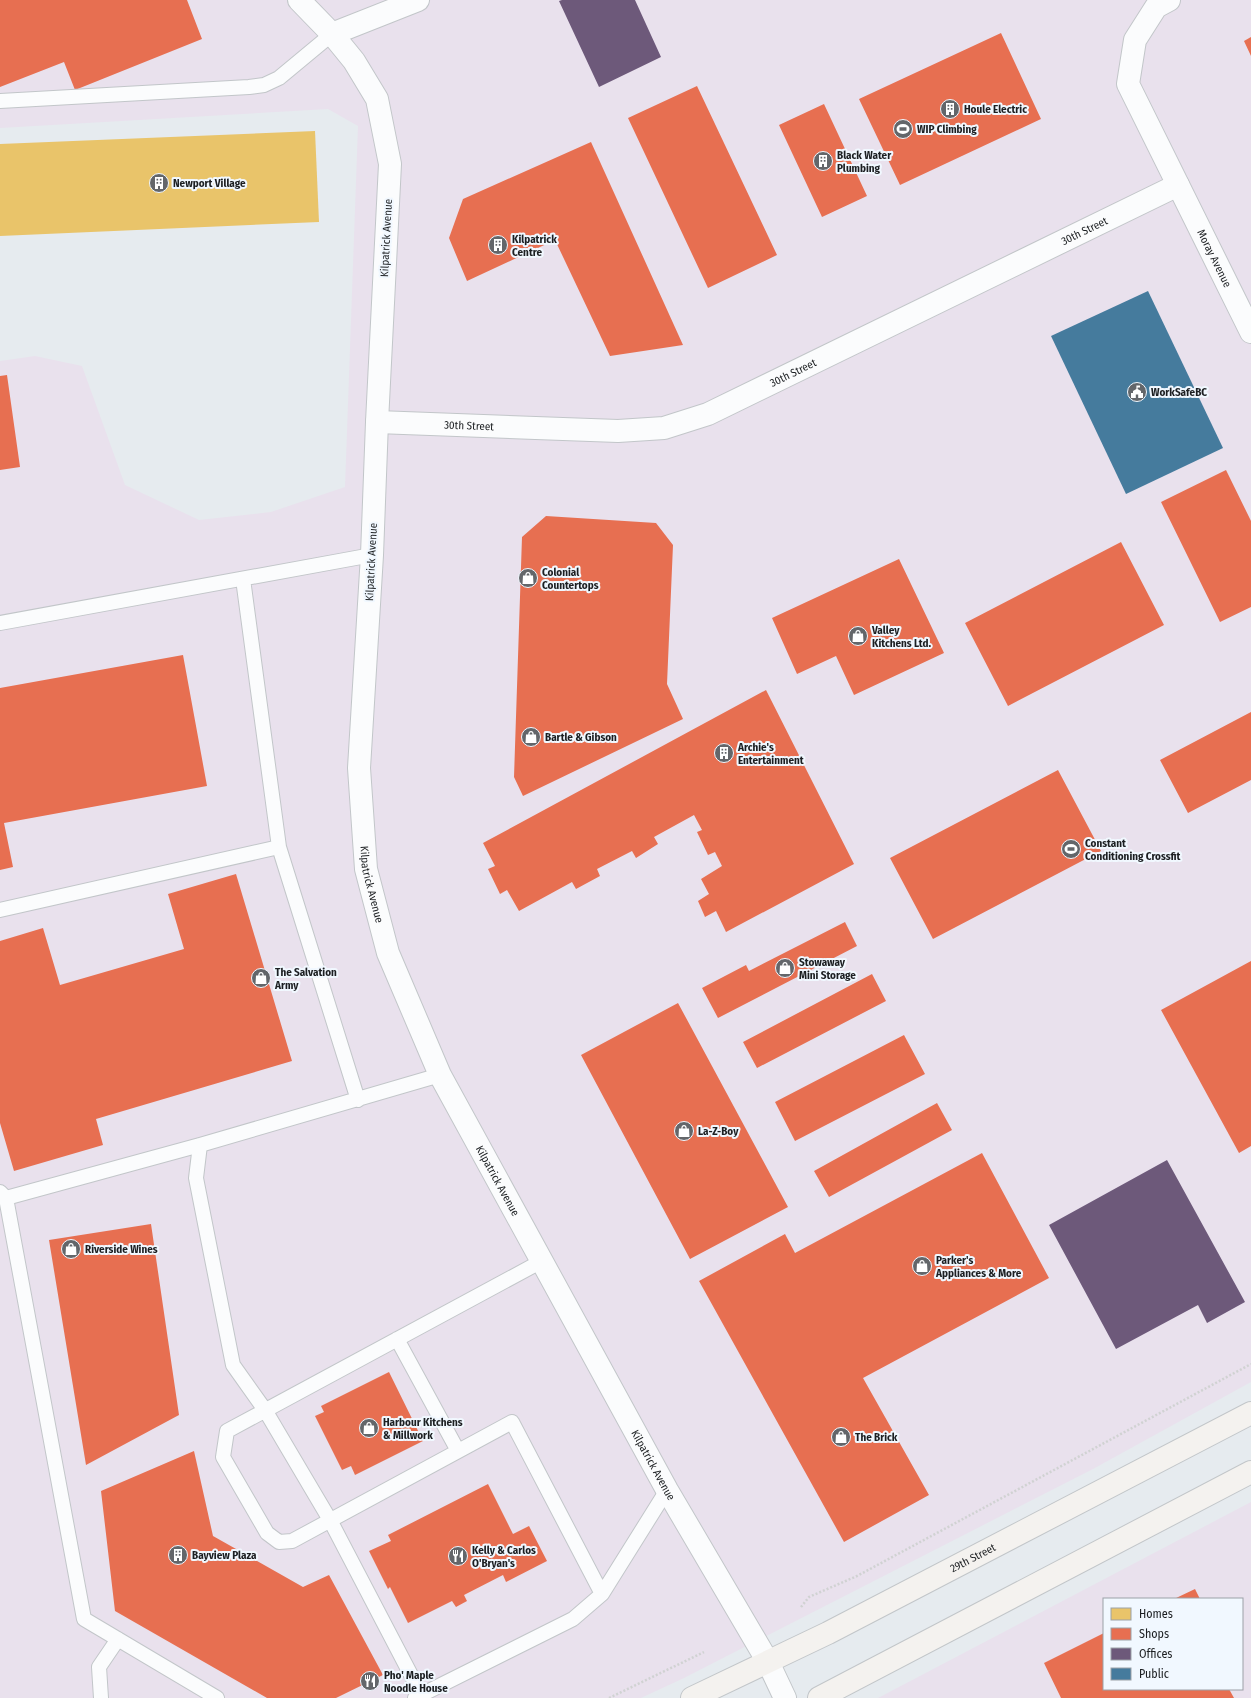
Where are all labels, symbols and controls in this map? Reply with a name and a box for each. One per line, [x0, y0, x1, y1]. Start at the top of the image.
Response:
building icon: Houle Electric [939, 98, 961, 120]
place label: Houle Electric [964, 103, 1027, 116]
sports icon: WIP Climbing [892, 118, 914, 140]
place label: WIP Climbing [917, 123, 977, 136]
place label: Black Water Plumbing [837, 149, 892, 175]
building icon: Black Water Plumbing [812, 150, 834, 172]
building icon: Newport Village [148, 172, 170, 194]
place label: Newport Village [173, 177, 246, 190]
street label: Kilpatrick Avenue [378, 199, 395, 277]
street label: 30th Street [1059, 214, 1110, 248]
street label: Moray Avenue [1194, 227, 1234, 290]
place label: Kilpatrick Centre [512, 233, 557, 259]
building icon: Kilpatrick Centre [487, 234, 509, 256]
street label: 30th Street [768, 356, 819, 390]
public building icon: WorkSafeBC [1126, 381, 1148, 403]
place label: WorkSafeBC [1151, 386, 1207, 399]
street label: 30th Street [444, 419, 494, 433]
street label: Kilpatrick Avenue [363, 523, 380, 601]
place label: Colonial Countertops [542, 566, 599, 592]
shop icon: Colonial Countertops [517, 567, 539, 589]
place label: Valley Kitchens Ltd. [871, 624, 931, 650]
shop icon: Valley Kitchens Ltd. [847, 625, 869, 647]
shop icon: Bartle & Gibson [520, 726, 542, 748]
place label: Bartle & Gibson [545, 731, 617, 744]
place label: Archie's Entertainment [737, 741, 804, 767]
building icon: Archie's Entertainment [713, 742, 735, 764]
place label: Constant Conditioning Crossfit [1085, 837, 1181, 863]
sports icon: Constant Conditioning Crossfit [1060, 838, 1082, 860]
street label: Kilpatrick Avenue [357, 845, 386, 924]
place label: Stowaway Mini Storage [799, 956, 856, 982]
shop icon: Stowaway Mini Storage [774, 957, 796, 979]
place label: The Salvation Army [274, 966, 337, 992]
shop icon: The Salvation Army [250, 967, 272, 989]
shop icon: La-Z-Boy [673, 1120, 695, 1142]
place label: La-Z-Boy [698, 1125, 739, 1138]
street label: Kilpatrick Avenue [473, 1143, 522, 1219]
shop icon: Riverside Wines [60, 1238, 82, 1260]
place label: Riverside Wines [85, 1243, 158, 1256]
place label: Parker's Appliances & More [935, 1254, 1022, 1280]
shop icon: Parker's Appliances & More [911, 1255, 933, 1277]
place label: Harbour Kitchens & Millwork [383, 1416, 463, 1442]
shop icon: Harbour Kitchens & Millwork [358, 1417, 380, 1439]
shop icon: The Brick [830, 1426, 852, 1448]
street label: Kilpatrick Avenue [628, 1428, 678, 1503]
place label: The Brick [855, 1431, 898, 1444]
street label: 29th Street [948, 1541, 998, 1575]
building icon: Bayview Plaza [167, 1544, 189, 1566]
place label: Kelly & Carlos O'Bryan's [472, 1544, 536, 1570]
restaurant icon: Kelly & Carlos O'Bryan's [447, 1545, 469, 1567]
place label: Bayview Plaza [192, 1549, 257, 1562]
legend [1103, 1598, 1243, 1690]
text: Homes [1139, 1607, 1173, 1621]
text: Shops [1139, 1627, 1169, 1641]
text: Offices [1139, 1647, 1172, 1661]
text: Public [1139, 1667, 1169, 1681]
place label: Pho' Maple Noodle House [384, 1669, 448, 1695]
restaurant icon: Pho' Maple Noodle House [359, 1670, 381, 1692]

